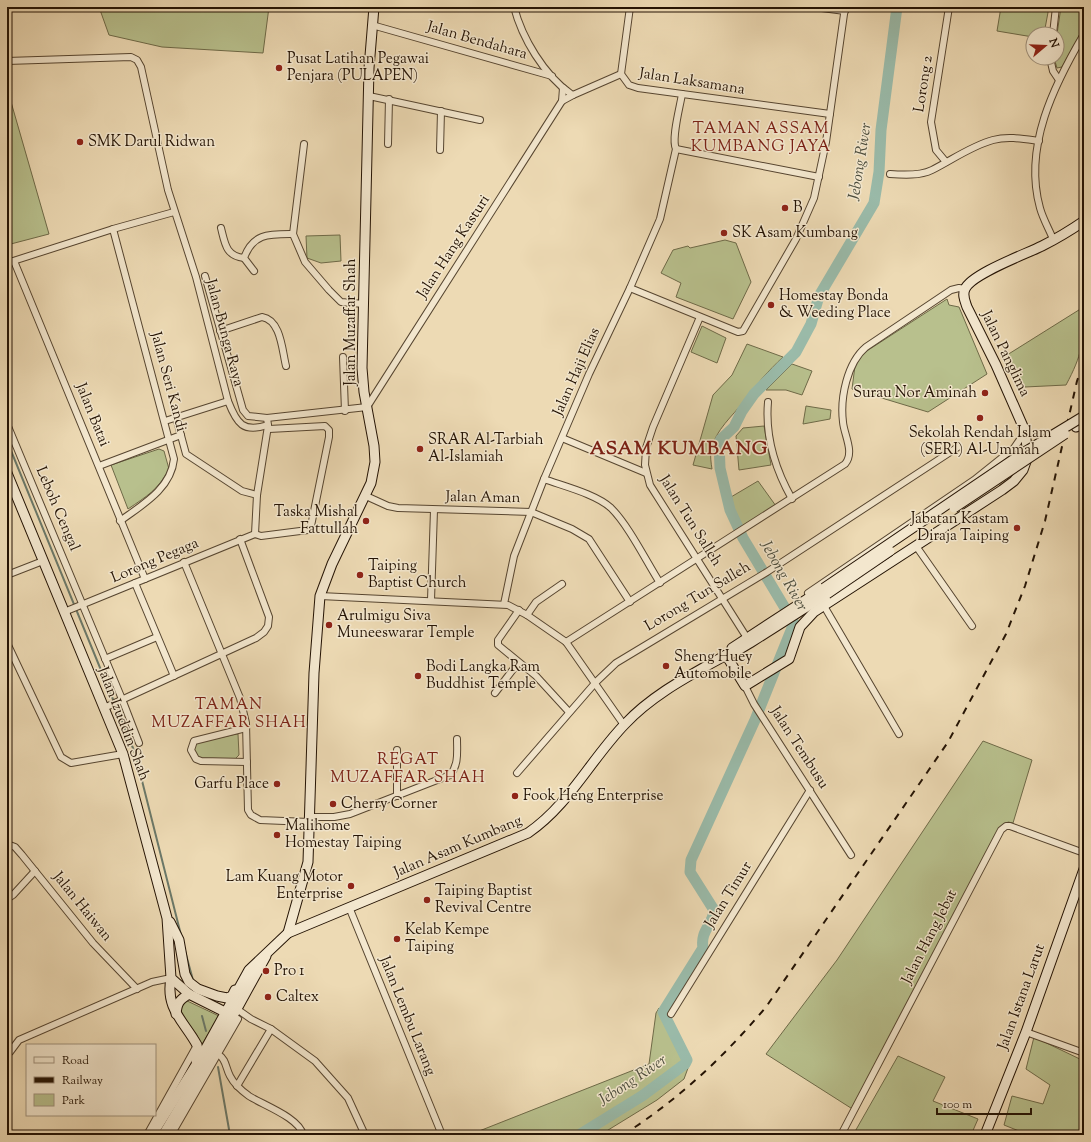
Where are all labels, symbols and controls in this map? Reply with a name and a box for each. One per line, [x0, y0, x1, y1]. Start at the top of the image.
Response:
street label: Jalan Bendahara [424, 16, 529, 65]
north arrow [1025, 26, 1065, 66]
text: N [1044, 35, 1063, 50]
place label: Pusat Latihan Pegawai Penjara (PULAPEN) [287, 49, 429, 87]
street label: Lorong 2 [909, 54, 939, 114]
marker: Pusat Latihan Pegawai Penjara (PULAPEN) [274, 63, 284, 73]
street label: Jalan Laksamana [637, 63, 746, 101]
district label: TAMAN ASSAM KUMBANG JAYA [691, 118, 831, 159]
water label: Jebong River [843, 121, 879, 204]
place label: SMK Darul Ridwan [88, 132, 215, 153]
marker: SMK Darul Ridwan [75, 137, 85, 147]
street label: Jalan Hang Kasturi [412, 191, 495, 304]
place label: B [793, 198, 803, 219]
marker: B [780, 203, 790, 213]
place label: SK Asam Kumbang [732, 223, 858, 244]
marker: SK Asam Kumbang [719, 228, 729, 238]
street label: Jalan Muzaffar Shah [341, 258, 362, 387]
street label: Jalan Bunga Raya [199, 276, 248, 389]
place label: Homestay Bonda & Weeding Place [779, 286, 891, 324]
marker: Homestay Bonda & Weeding Place [766, 300, 776, 310]
street label: Jalan Panglima [975, 307, 1035, 401]
street label: Jalan Haji Elias [548, 324, 606, 421]
street label: Jalan Seri Kandi [144, 329, 191, 434]
street label: Jalan Batai [69, 379, 114, 450]
place label: Surau Nor Aminah [853, 383, 977, 404]
marker: Surau Nor Aminah [980, 388, 990, 398]
marker: Sekolah Rendah Islam (SERI) Al-Ummah [975, 413, 985, 423]
place label: Sekolah Rendah Islam (SERI) Al-Ummah [909, 423, 1052, 461]
place label: SRAR Al-Tarbiah Al-Islamiah [428, 430, 544, 468]
district label: ASAM KUMBANG [590, 436, 768, 463]
marker: SRAR Al-Tarbiah Al-Islamiah [415, 444, 425, 454]
street label: Leboh Cengal [30, 463, 84, 555]
street label: Jalan Tun Salleh [653, 470, 727, 571]
street label: Jalan Aman [444, 487, 521, 509]
place label: Taska Mishal Fattullah [274, 502, 358, 540]
place label: Jabatan Kastam Diraja Taiping [910, 509, 1010, 547]
marker: Taska Mishal Fattullah [361, 516, 371, 526]
marker: Jabatan Kastam Diraja Taiping [1012, 523, 1022, 533]
street label: Lorong Pegaga [108, 533, 202, 589]
water label: Jebong River [753, 535, 813, 616]
place label: Taiping Baptist Church [368, 556, 467, 594]
street label: Lorong Tun Salleh [641, 557, 755, 637]
marker: Taiping Baptist Church [355, 570, 365, 580]
place label: Arulmigu Siva Muneeswarar Temple [337, 606, 475, 644]
marker: Arulmigu Siva Muneeswarar Temple [324, 620, 334, 630]
place label: Sheng Huey Automobile [674, 647, 753, 685]
place label: Bodi Langka Ram Buddhist Temple [426, 657, 541, 695]
marker: Sheng Huey Automobile [661, 661, 671, 671]
street label: Jalan Izuddin Shah [91, 663, 154, 784]
marker: Bodi Langka Ram Buddhist Temple [413, 671, 423, 681]
district label: TAMAN MUZAFFAR SHAH [151, 694, 307, 735]
street label: Jalan Tembusu [764, 702, 834, 794]
district label: REGAT MUZAFFAR SHAH [330, 749, 486, 790]
place label: Garfu Place [194, 774, 269, 795]
marker: Garfu Place [272, 779, 282, 789]
place label: Fook Heng Enterprise [523, 786, 664, 807]
marker: Fook Heng Enterprise [510, 791, 520, 801]
place label: Cherry Corner [341, 794, 438, 815]
marker: Cherry Corner [328, 799, 338, 809]
street label: Jalan Asam Kumbang [390, 810, 525, 884]
place label: Malihome Homestay Taiping [285, 816, 402, 854]
marker: Malihome Homestay Taiping [272, 830, 282, 840]
street label: Jalan Timur [700, 857, 758, 933]
street label: Jalan Haiwan [47, 867, 117, 947]
place label: Lam Kuang Motor Enterprise [226, 867, 343, 905]
marker: Lam Kuang Motor Enterprise [346, 881, 356, 891]
place label: Taiping Baptist Revival Centre [435, 881, 532, 919]
street label: Jalan Hang Jebat [897, 886, 963, 989]
marker: Taiping Baptist Revival Centre [422, 895, 432, 905]
place label: Kelab Kempe Taiping [405, 920, 489, 958]
marker: Kelab Kempe Taiping [392, 934, 402, 944]
street label: Jalan Istana Larut [993, 941, 1051, 1054]
street label: Jalan Lembu Larang [373, 952, 441, 1079]
place label: Pro 1 [274, 961, 304, 982]
marker: Pro 1 [261, 966, 271, 976]
place label: Caltex [276, 987, 319, 1008]
marker: Caltex [263, 992, 273, 1002]
legend [26, 1044, 156, 1116]
water label: Jebong River [593, 1049, 672, 1113]
text: Road [62, 1052, 89, 1070]
text: Railway [62, 1072, 103, 1090]
scale bar [937, 1090, 1031, 1116]
text: Park [62, 1092, 85, 1110]
text: 100 m [943, 1096, 972, 1114]

